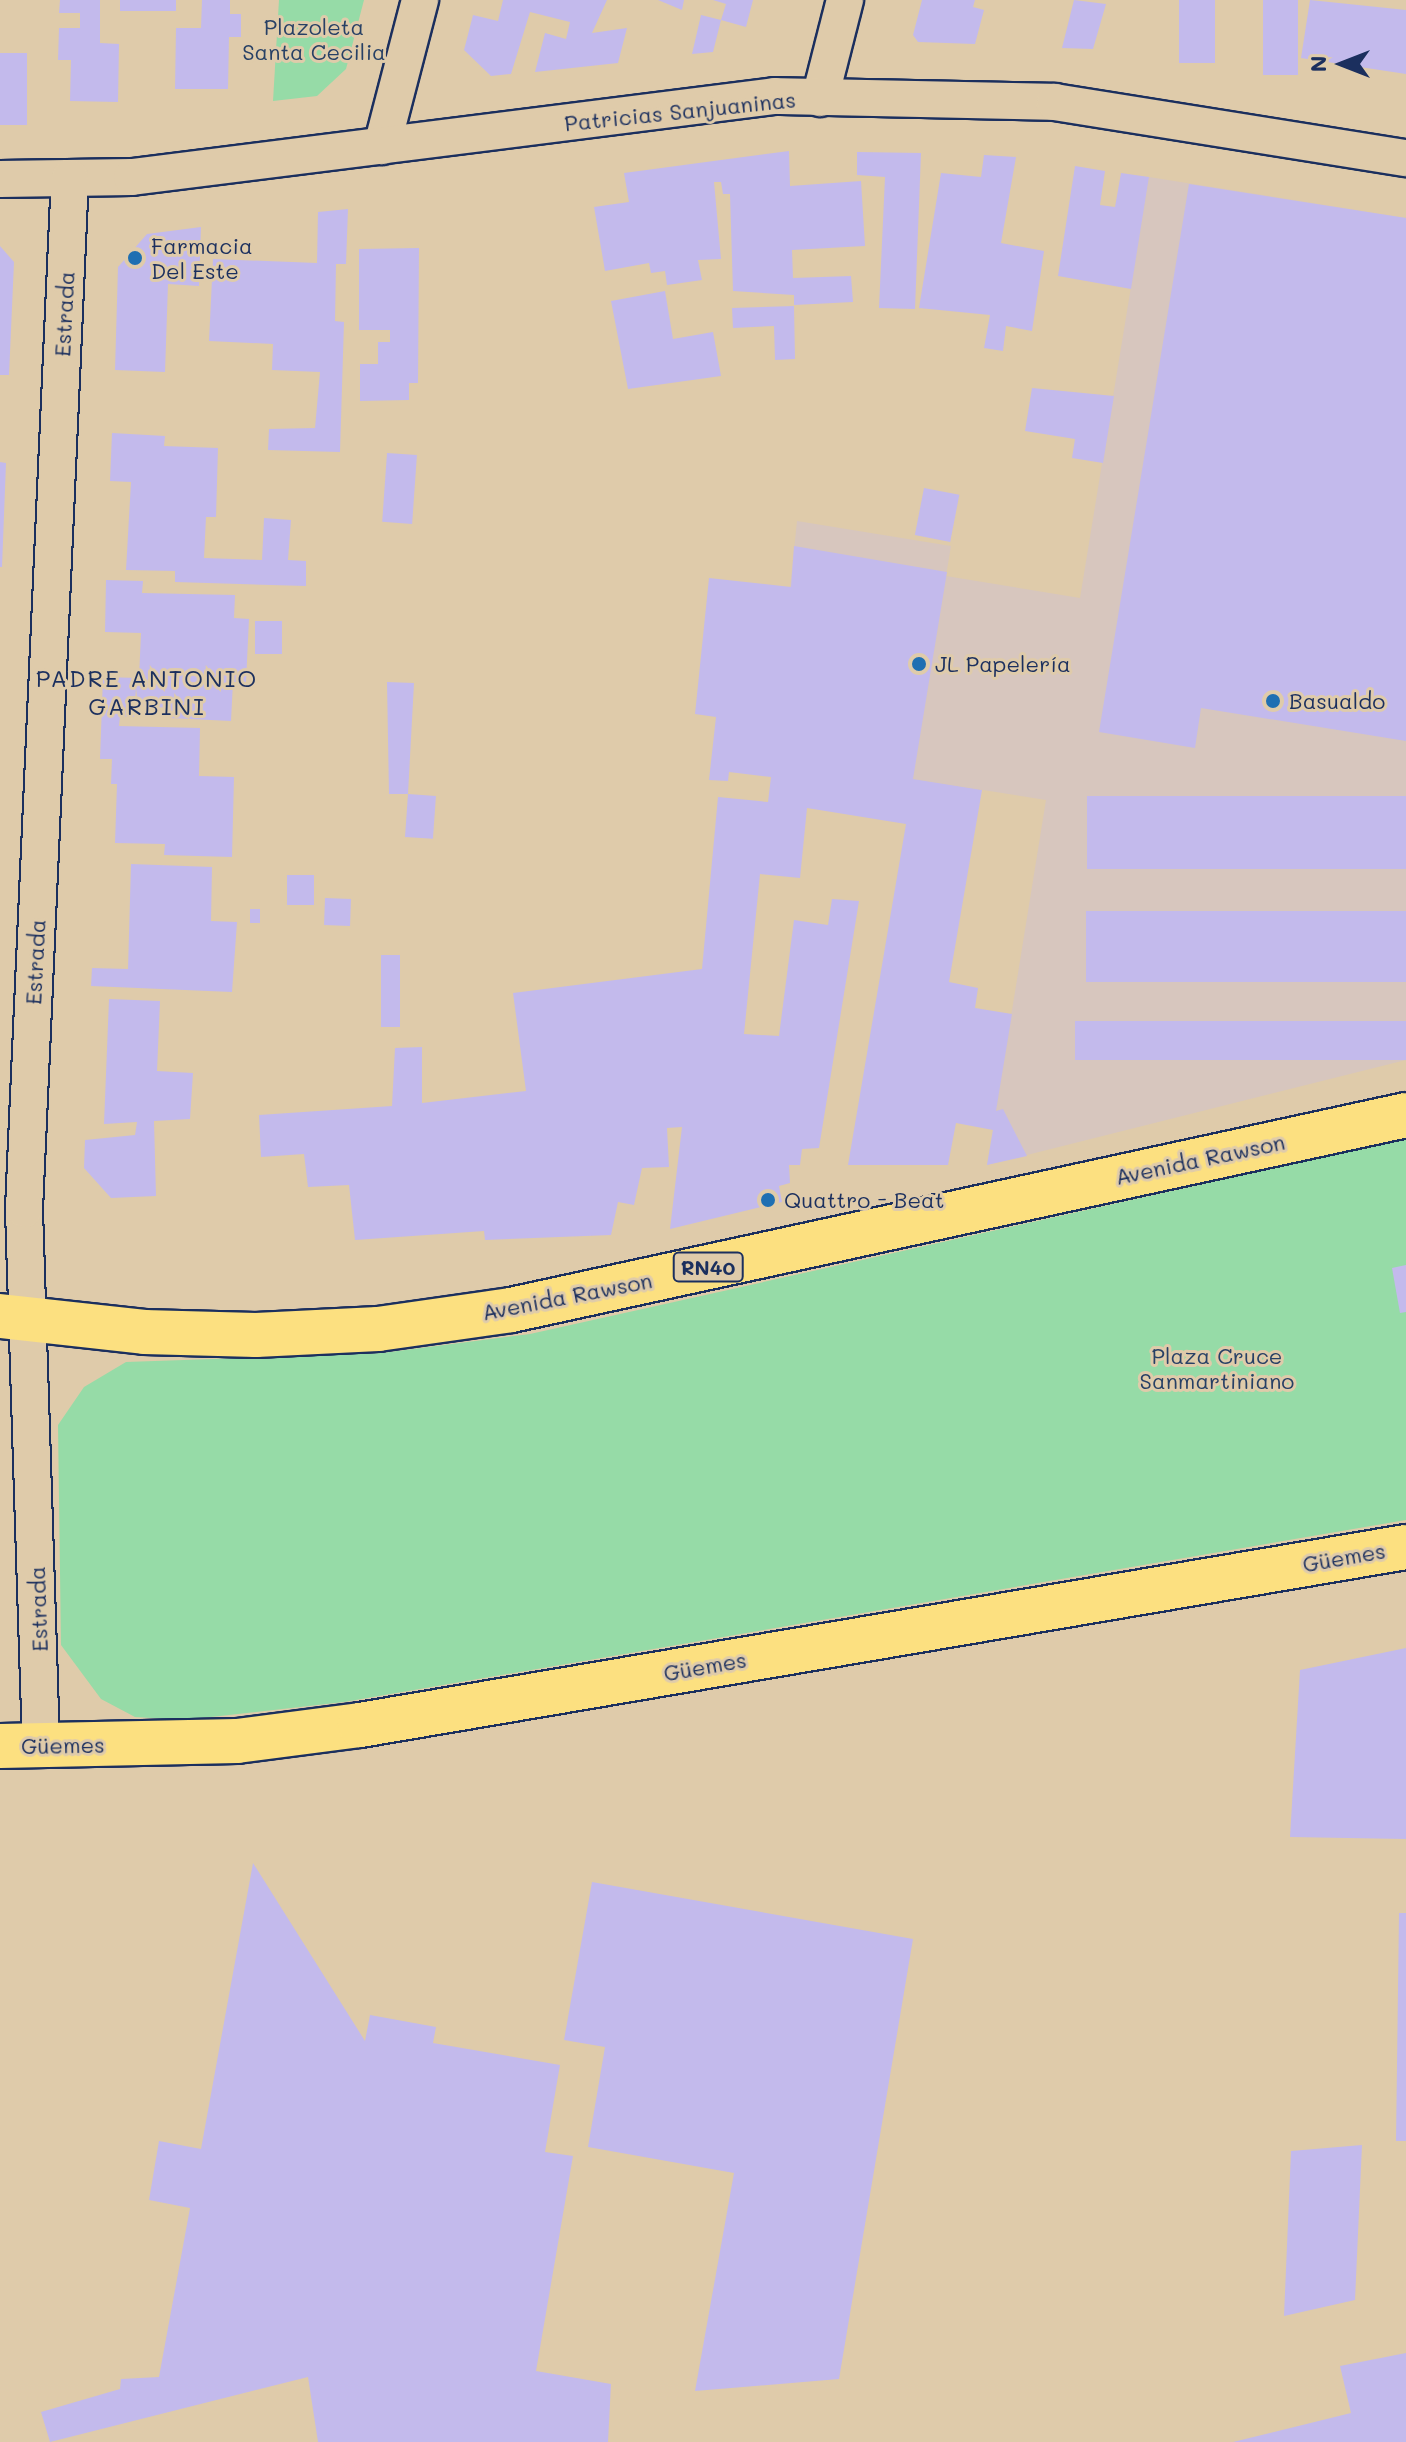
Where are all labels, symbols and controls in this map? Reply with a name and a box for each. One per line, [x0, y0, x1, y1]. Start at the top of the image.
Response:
park label: Plazoleta Santa Cecilia [242, 13, 386, 64]
north arrow [1302, 24, 1382, 104]
text: N [1303, 56, 1332, 72]
street label: Patricias Sanjuaninas [563, 86, 797, 136]
place label: Farmacia Del Este [151, 232, 253, 284]
marker: Farmacia Del Este [126, 249, 144, 267]
street label: Estrada [49, 271, 79, 357]
place label: JL Papelería [935, 651, 1071, 677]
marker: JL Papelería [910, 655, 928, 673]
district label: PADRE ANTONIO GARBINI [36, 664, 258, 720]
place label: Basualdo [1289, 688, 1385, 714]
marker: Basualdo [1264, 692, 1282, 710]
street label: Estrada [20, 919, 50, 1005]
street label: Avenida Rawson [1113, 1128, 1287, 1190]
place label: Quattro - Beat [784, 1187, 944, 1213]
marker: Quattro - Beat [759, 1191, 777, 1209]
road number: RN40 [672, 1251, 744, 1283]
street label: Avenida Rawson [480, 1267, 654, 1325]
park label: Plaza Cruce Sanmartiniano [1140, 1342, 1294, 1394]
street label: Güemes [1300, 1537, 1388, 1577]
street label: Estrada [23, 1566, 53, 1652]
street label: Güemes [661, 1646, 749, 1686]
street label: Güemes [21, 1731, 105, 1759]

